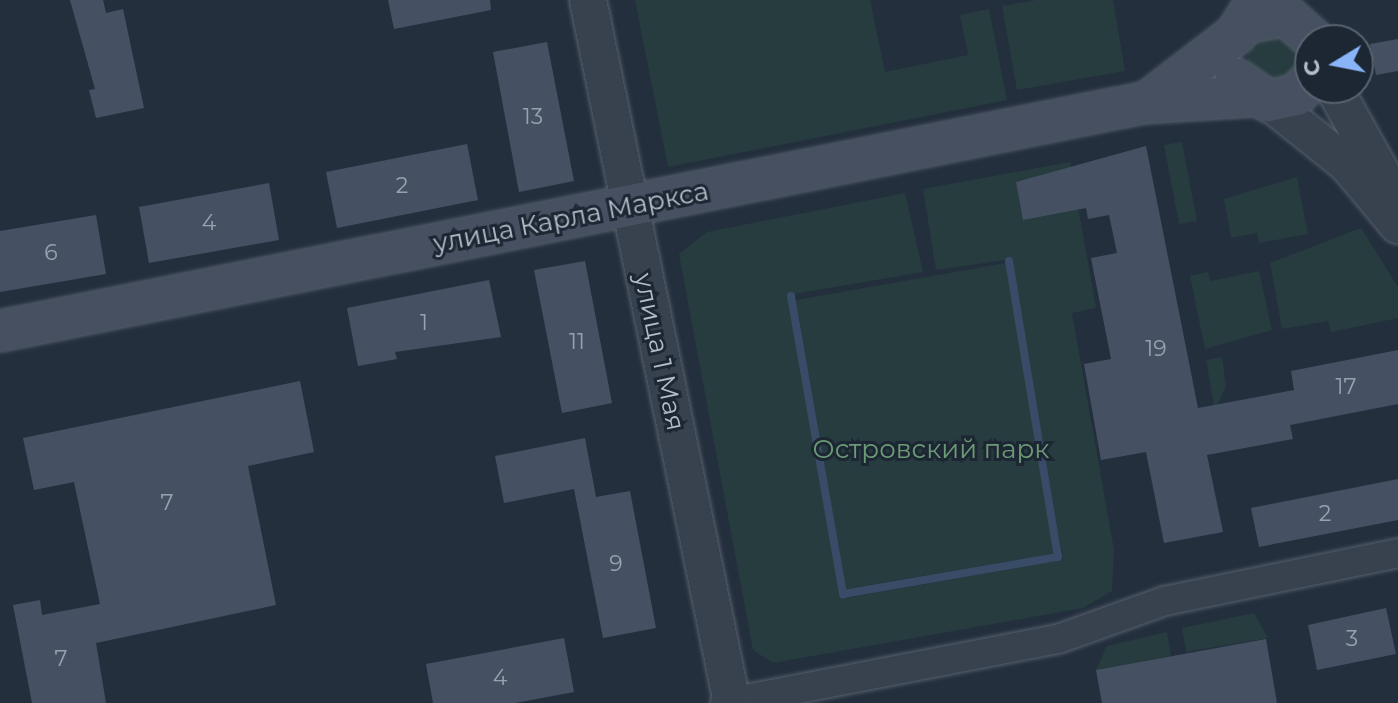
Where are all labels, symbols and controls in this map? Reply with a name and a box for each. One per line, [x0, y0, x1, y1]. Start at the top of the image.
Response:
north arrow [1294, 24, 1374, 104]
text: С [1297, 58, 1327, 78]
house number: 13 [523, 104, 543, 130]
house number: 2 [396, 173, 408, 199]
street label: улица Карла Маркса [431, 176, 711, 260]
house number: 4 [202, 210, 216, 236]
house number: 6 [44, 240, 58, 266]
street label: улица 1 Мая [627, 270, 691, 434]
house number: 1 [420, 310, 428, 336]
house number: 11 [569, 329, 585, 355]
house number: 19 [1145, 336, 1167, 362]
house number: 17 [1336, 374, 1356, 400]
park label: Островский парк [813, 434, 1049, 466]
house number: 7 [161, 490, 173, 516]
house number: 2 [1319, 501, 1331, 527]
house number: 9 [609, 551, 623, 577]
house number: 3 [1346, 626, 1358, 652]
house number: 7 [55, 646, 67, 672]
house number: 4 [493, 665, 507, 691]

